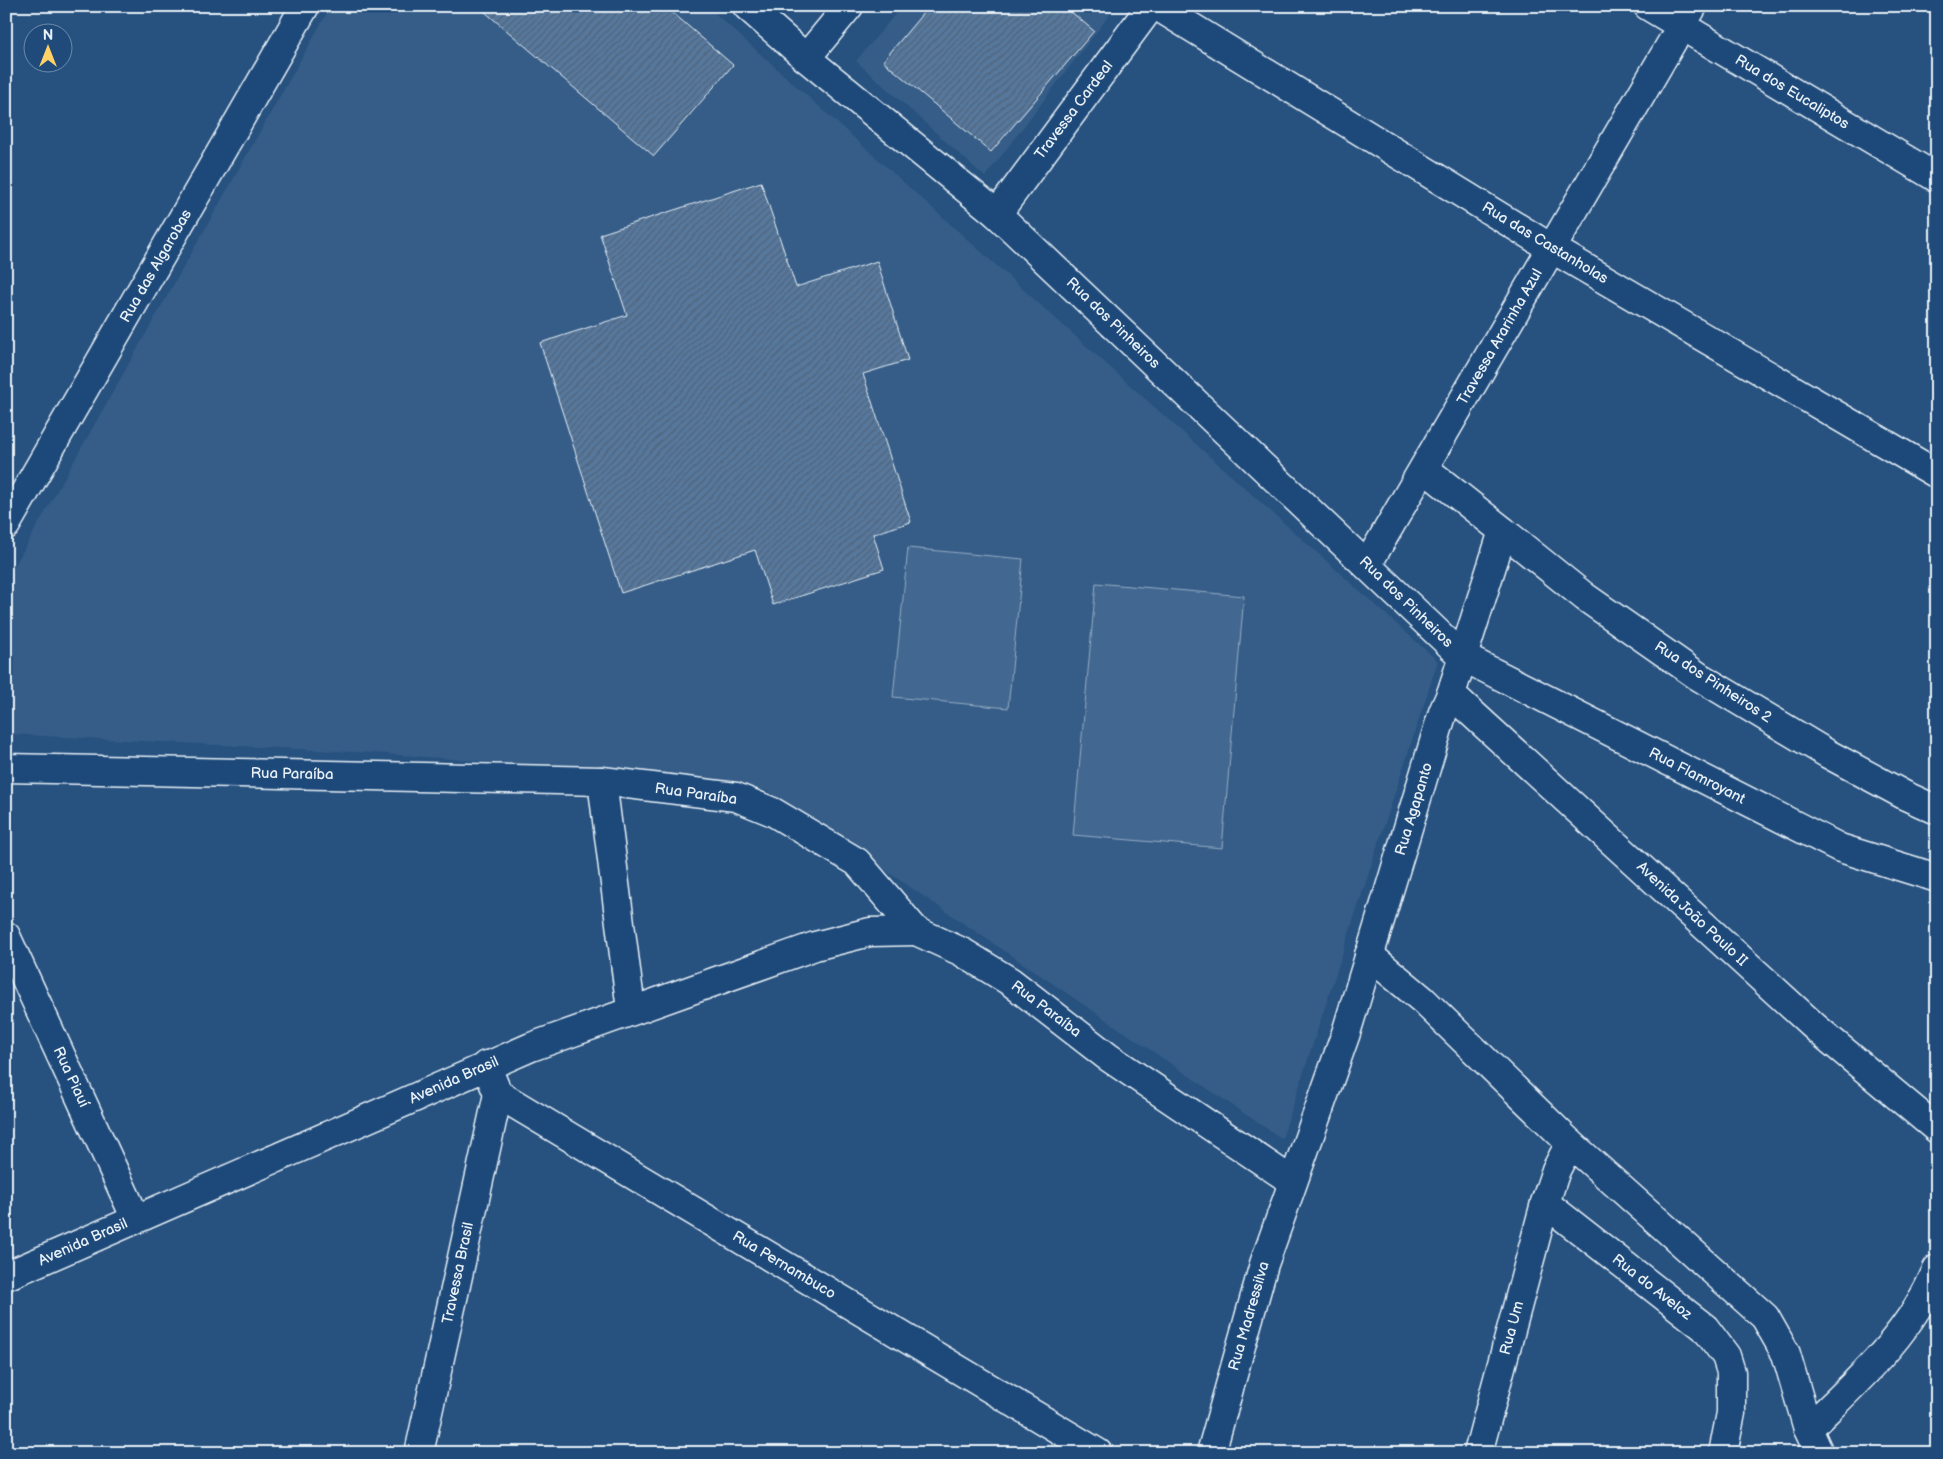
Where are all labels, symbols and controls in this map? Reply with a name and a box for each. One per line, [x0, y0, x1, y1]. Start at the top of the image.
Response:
north arrow [22, 22, 72, 72]
text: N [43, 27, 53, 44]
street label: Rua dos Eucaliptos [1731, 50, 1853, 134]
street label: Travessa Cardeal [1031, 57, 1117, 163]
street label: Rua das Castanholas [1478, 198, 1612, 288]
street label: Rua das Algarobas [116, 205, 196, 326]
street label: Travessa Ararinha Azul [1453, 265, 1547, 409]
street label: Rua dos Pinheiros [1062, 273, 1164, 373]
street label: Rua dos Pinheiros [1355, 552, 1457, 652]
street label: Rua dos Pinheiros 2 [1651, 637, 1775, 727]
street label: Rua Flamroyant [1645, 743, 1749, 809]
street label: Rua Agapanto [1391, 760, 1437, 858]
street label: Rua Paraíba [250, 764, 334, 784]
street label: Rua Paraíba [654, 779, 738, 809]
street label: Avenida João Paulo II [1632, 858, 1752, 971]
street label: Rua Paraíba [1007, 976, 1085, 1042]
street label: Rua Piauí [49, 1044, 94, 1111]
street label: Avenida Brasil [406, 1052, 502, 1108]
street label: Avenida Brasil [35, 1214, 131, 1270]
street label: Travessa Brasil [438, 1220, 478, 1326]
street label: Rua Pernambuco [729, 1227, 839, 1303]
street label: Rua do Aveloz [1608, 1250, 1696, 1325]
street label: Rua Madressilva [1224, 1259, 1274, 1373]
street label: Rua Um [1496, 1299, 1528, 1357]

